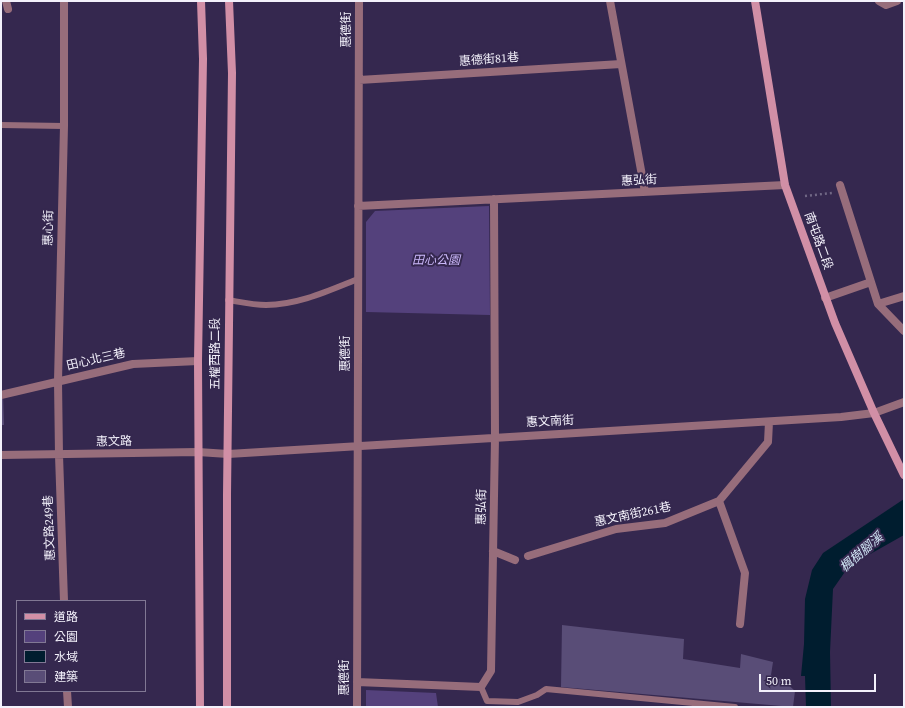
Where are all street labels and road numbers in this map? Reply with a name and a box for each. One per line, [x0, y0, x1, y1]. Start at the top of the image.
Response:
street label: 惠德街 [340, 12, 354, 48]
street label: 惠德街81巷 [459, 51, 519, 69]
street label: 惠弘街 [621, 173, 657, 189]
street label: 惠心街 [41, 210, 57, 246]
street label: 南屯路二段 [801, 210, 835, 272]
street label: 五權西路二段 [209, 318, 223, 390]
street label: 惠德街 [339, 336, 353, 372]
street label: 田心北三巷 [65, 346, 127, 374]
street label: 惠文南街 [526, 414, 574, 430]
street label: 惠文路 [96, 434, 132, 450]
street label: 惠弘街 [474, 489, 490, 525]
street label: 惠文路249巷 [42, 495, 58, 561]
street label: 惠文南街261巷 [593, 500, 673, 530]
street label: 惠德街 [338, 660, 352, 696]

